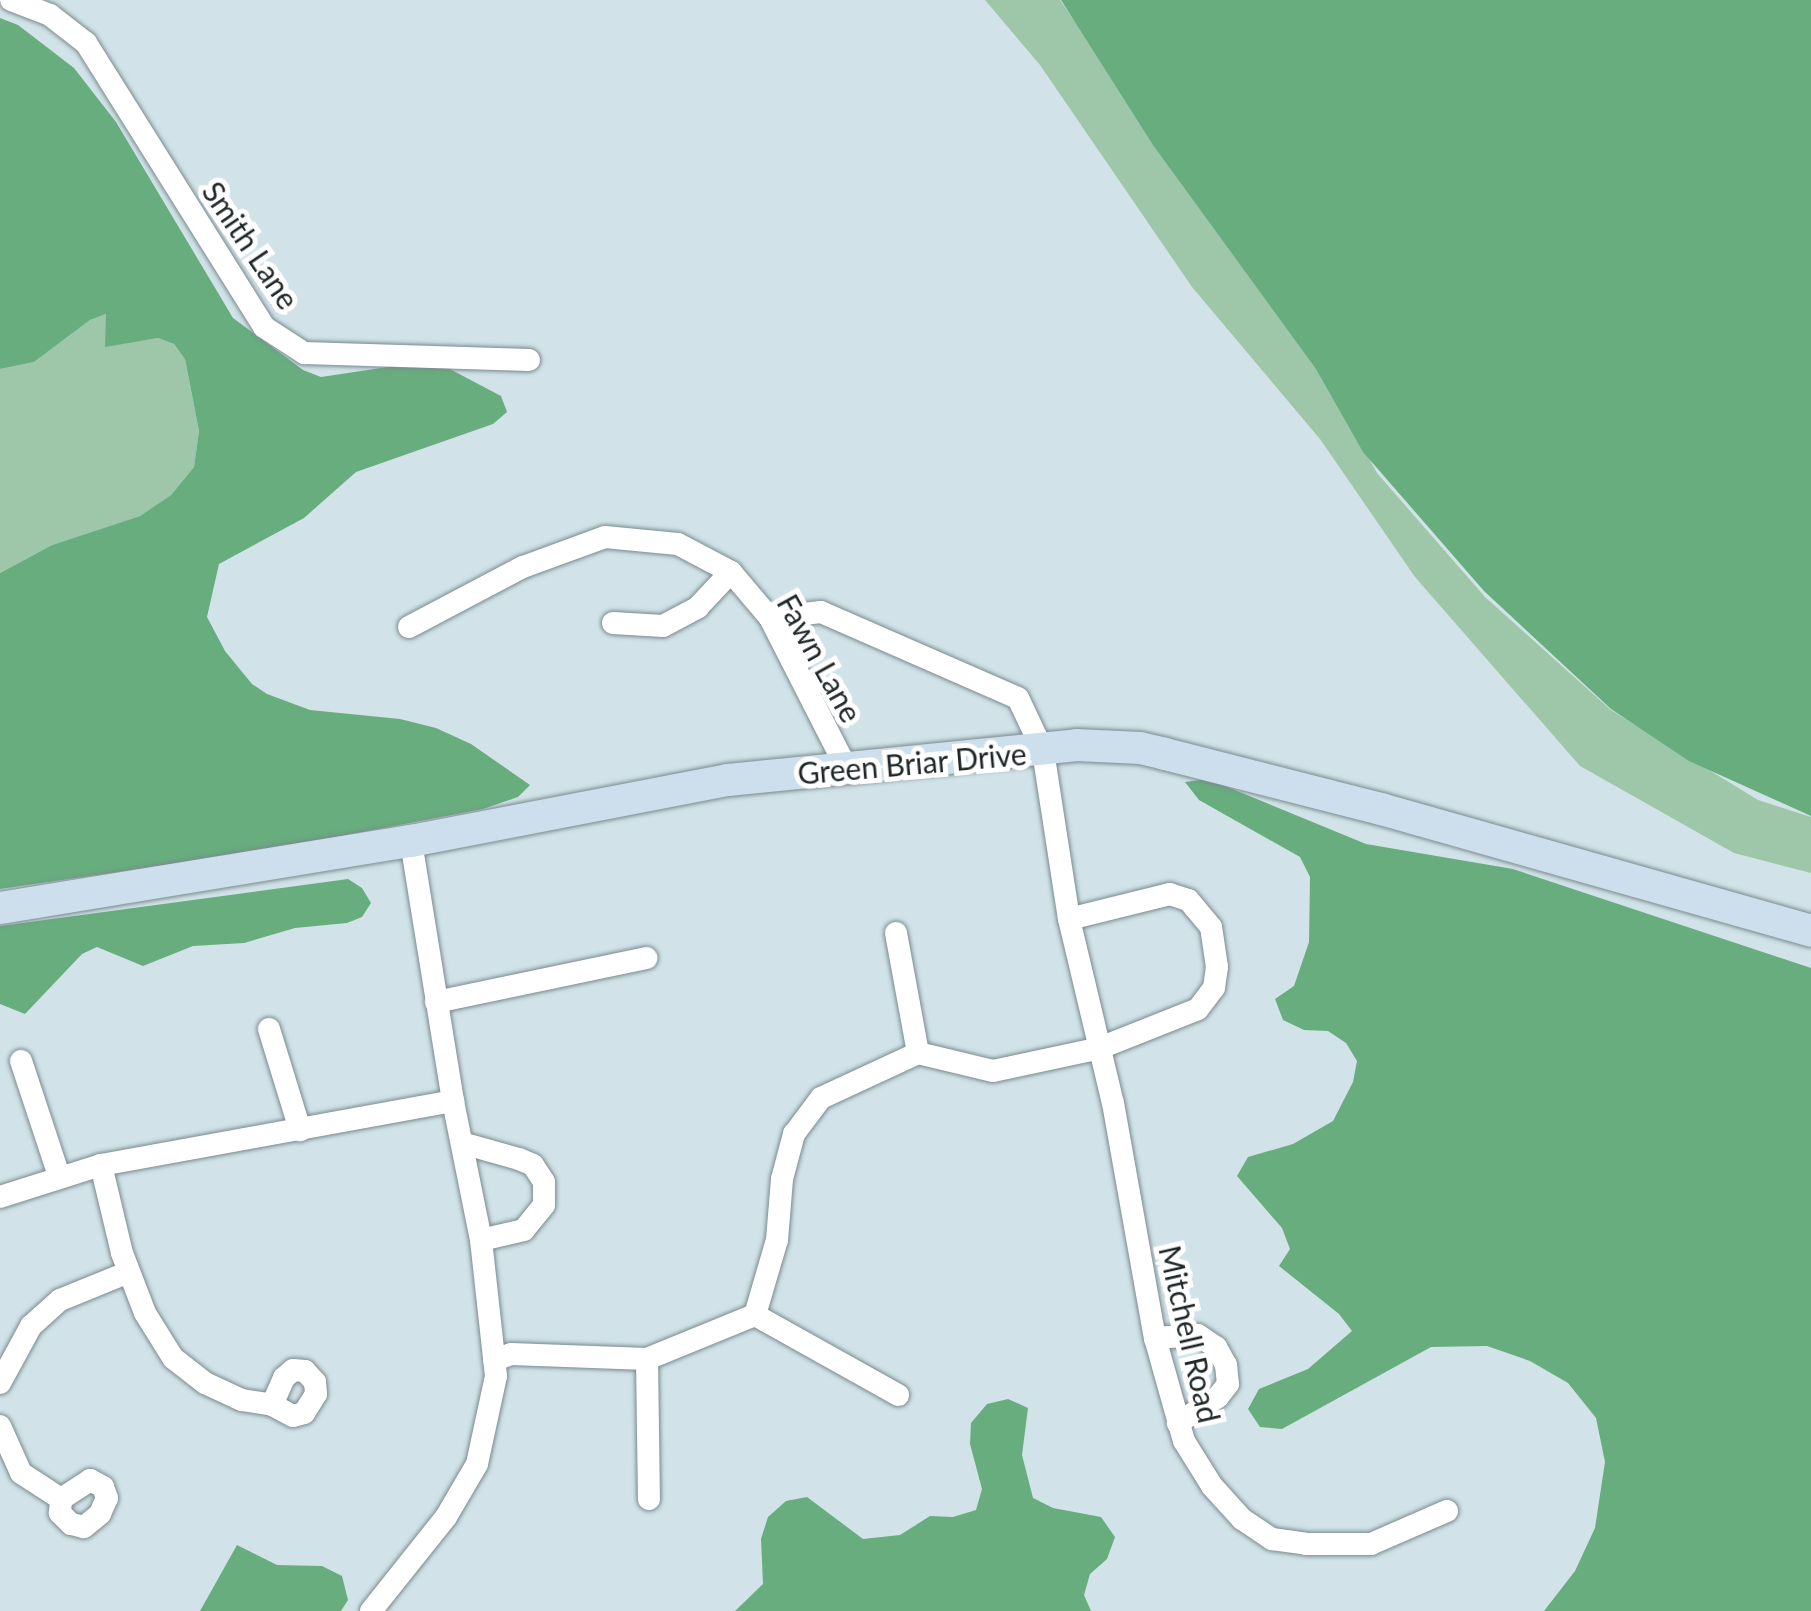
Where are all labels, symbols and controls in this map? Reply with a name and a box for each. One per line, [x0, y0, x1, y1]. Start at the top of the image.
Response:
street label: Smith Lane [195, 174, 307, 316]
street label: Fawn Lane [770, 588, 870, 728]
street label: Green Briar Drive [796, 735, 1028, 791]
street label: Mitchell Road [1152, 1242, 1228, 1426]

